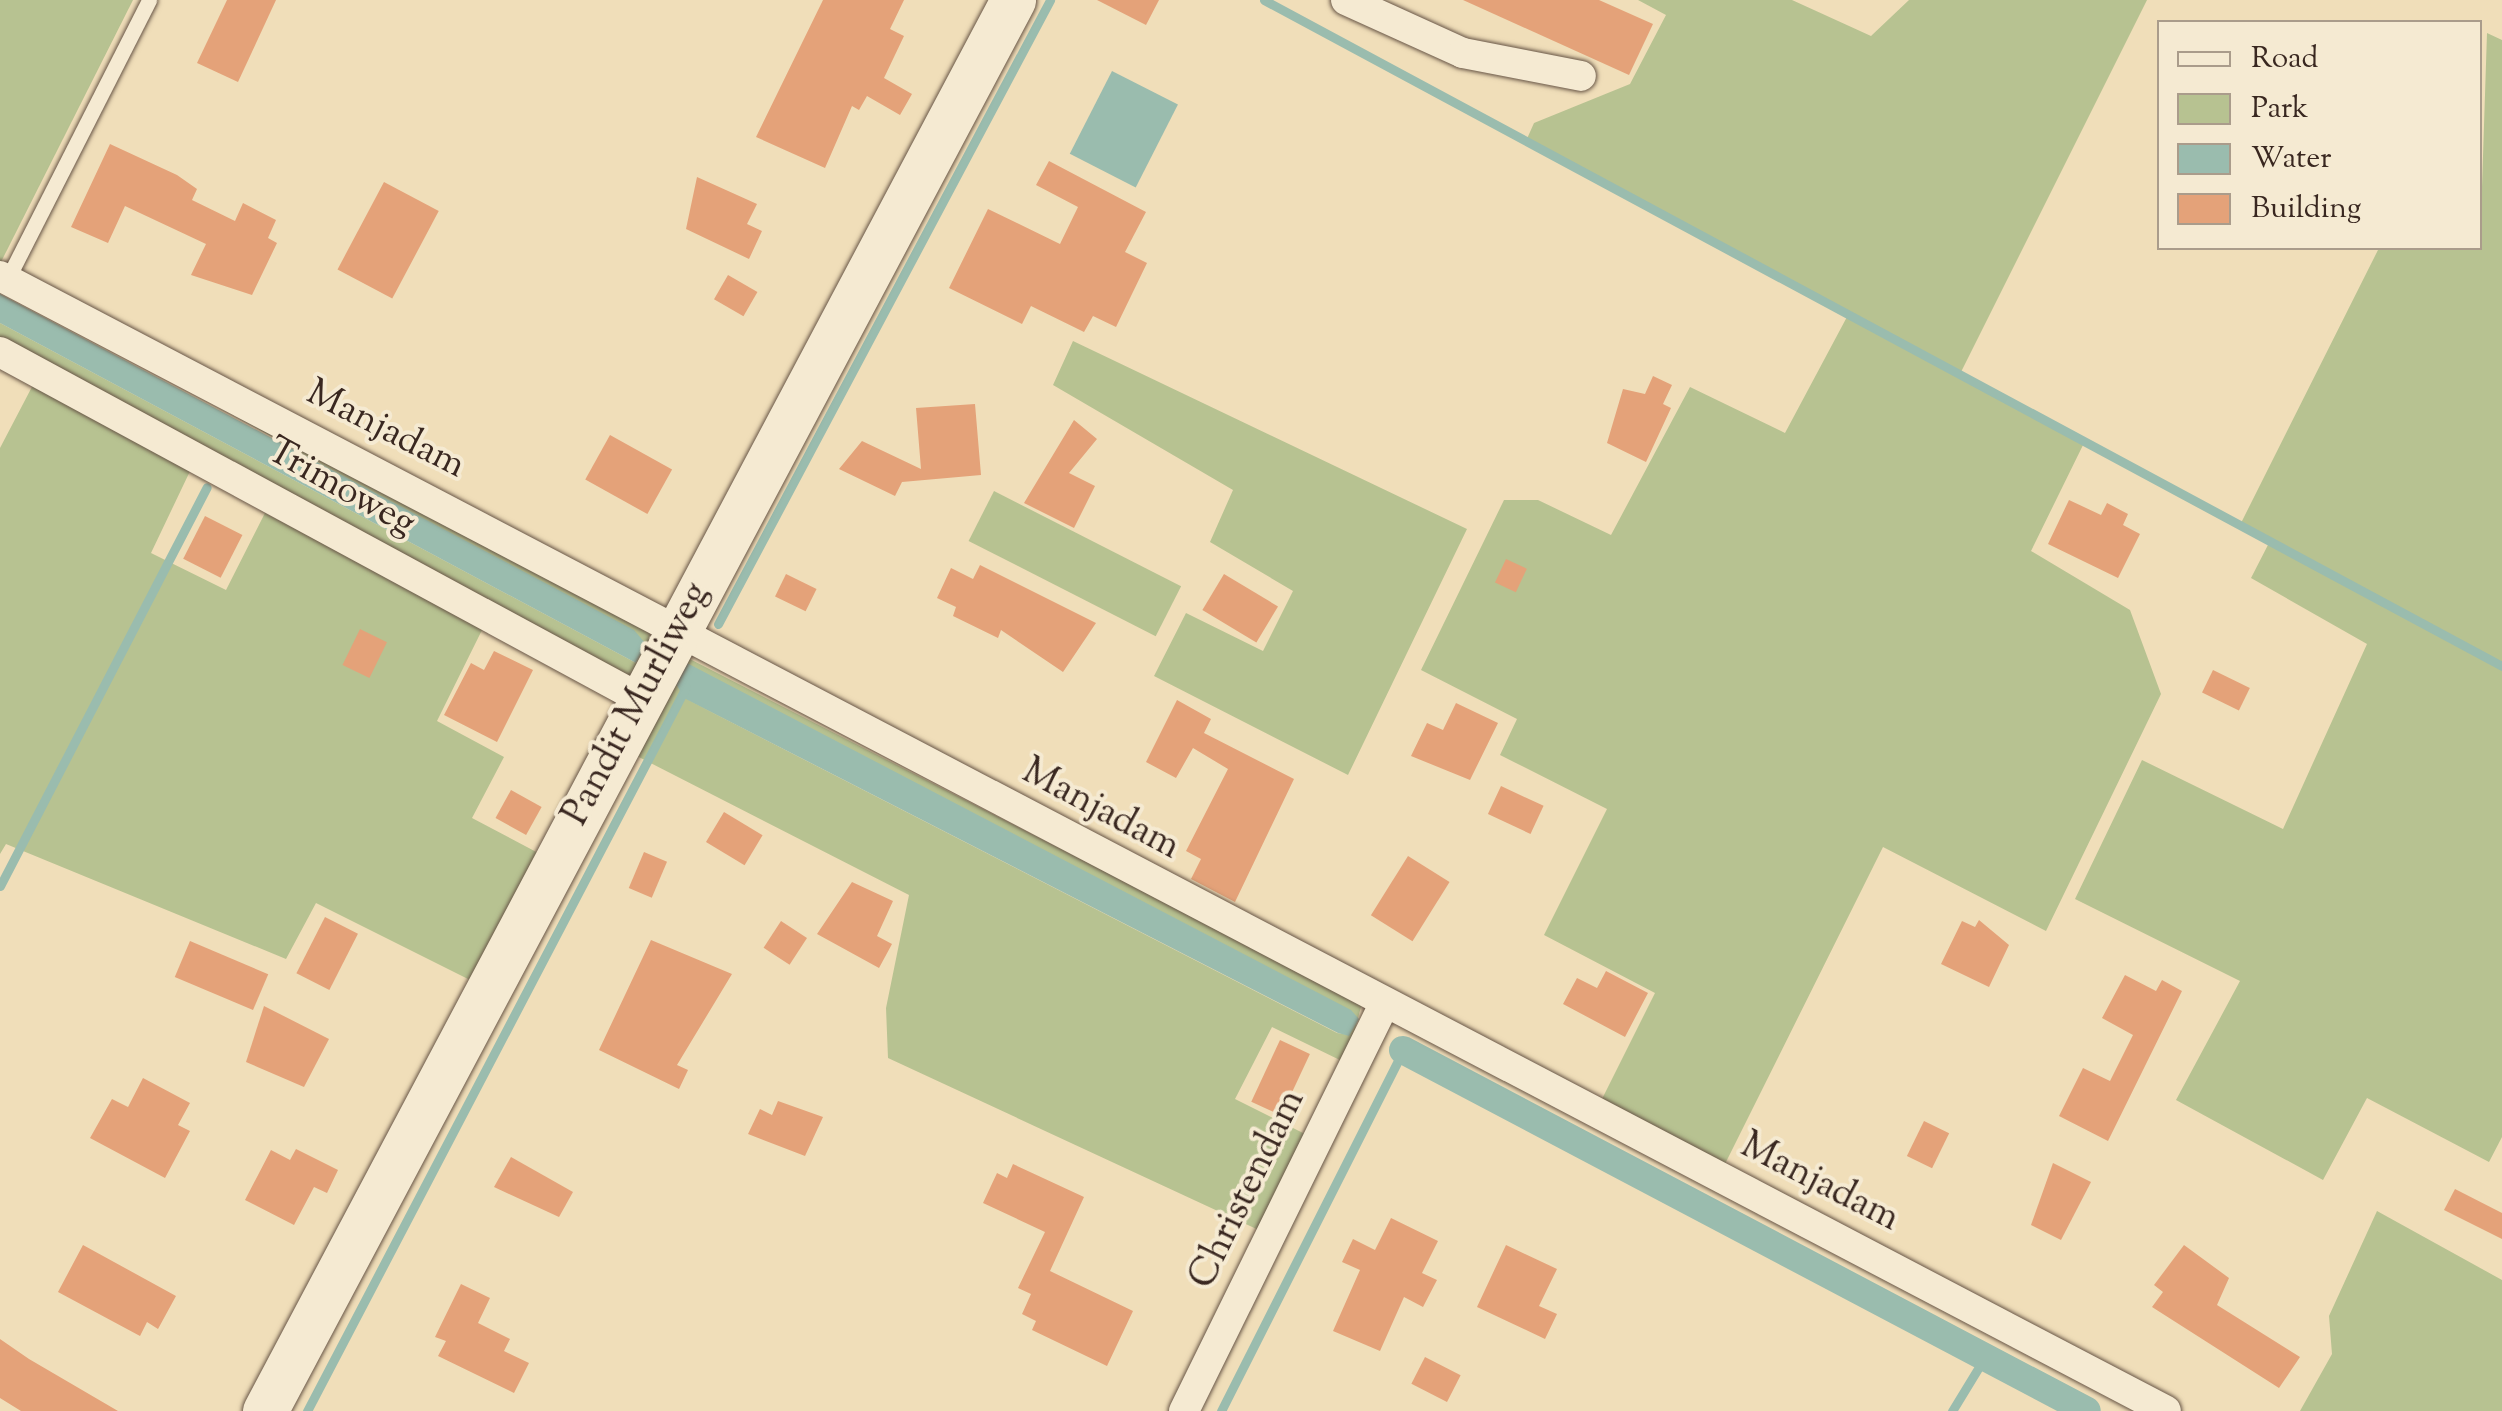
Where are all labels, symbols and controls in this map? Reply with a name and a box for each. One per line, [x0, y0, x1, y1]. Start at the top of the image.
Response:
legend [2157, 20, 2482, 250]
text: Road [2251, 38, 2318, 81]
text: Park [2251, 88, 2308, 131]
text: Water [2251, 138, 2332, 181]
text: Building [2251, 188, 2361, 231]
street label: Manjadam [298, 372, 472, 490]
street label: Trimoweg [258, 430, 422, 548]
street label: Pandit Murliweg [555, 576, 721, 834]
street label: Manjadam [1013, 750, 1187, 872]
street label: Christendam [1181, 1083, 1317, 1297]
street label: Manjadam [1732, 1125, 1906, 1243]

